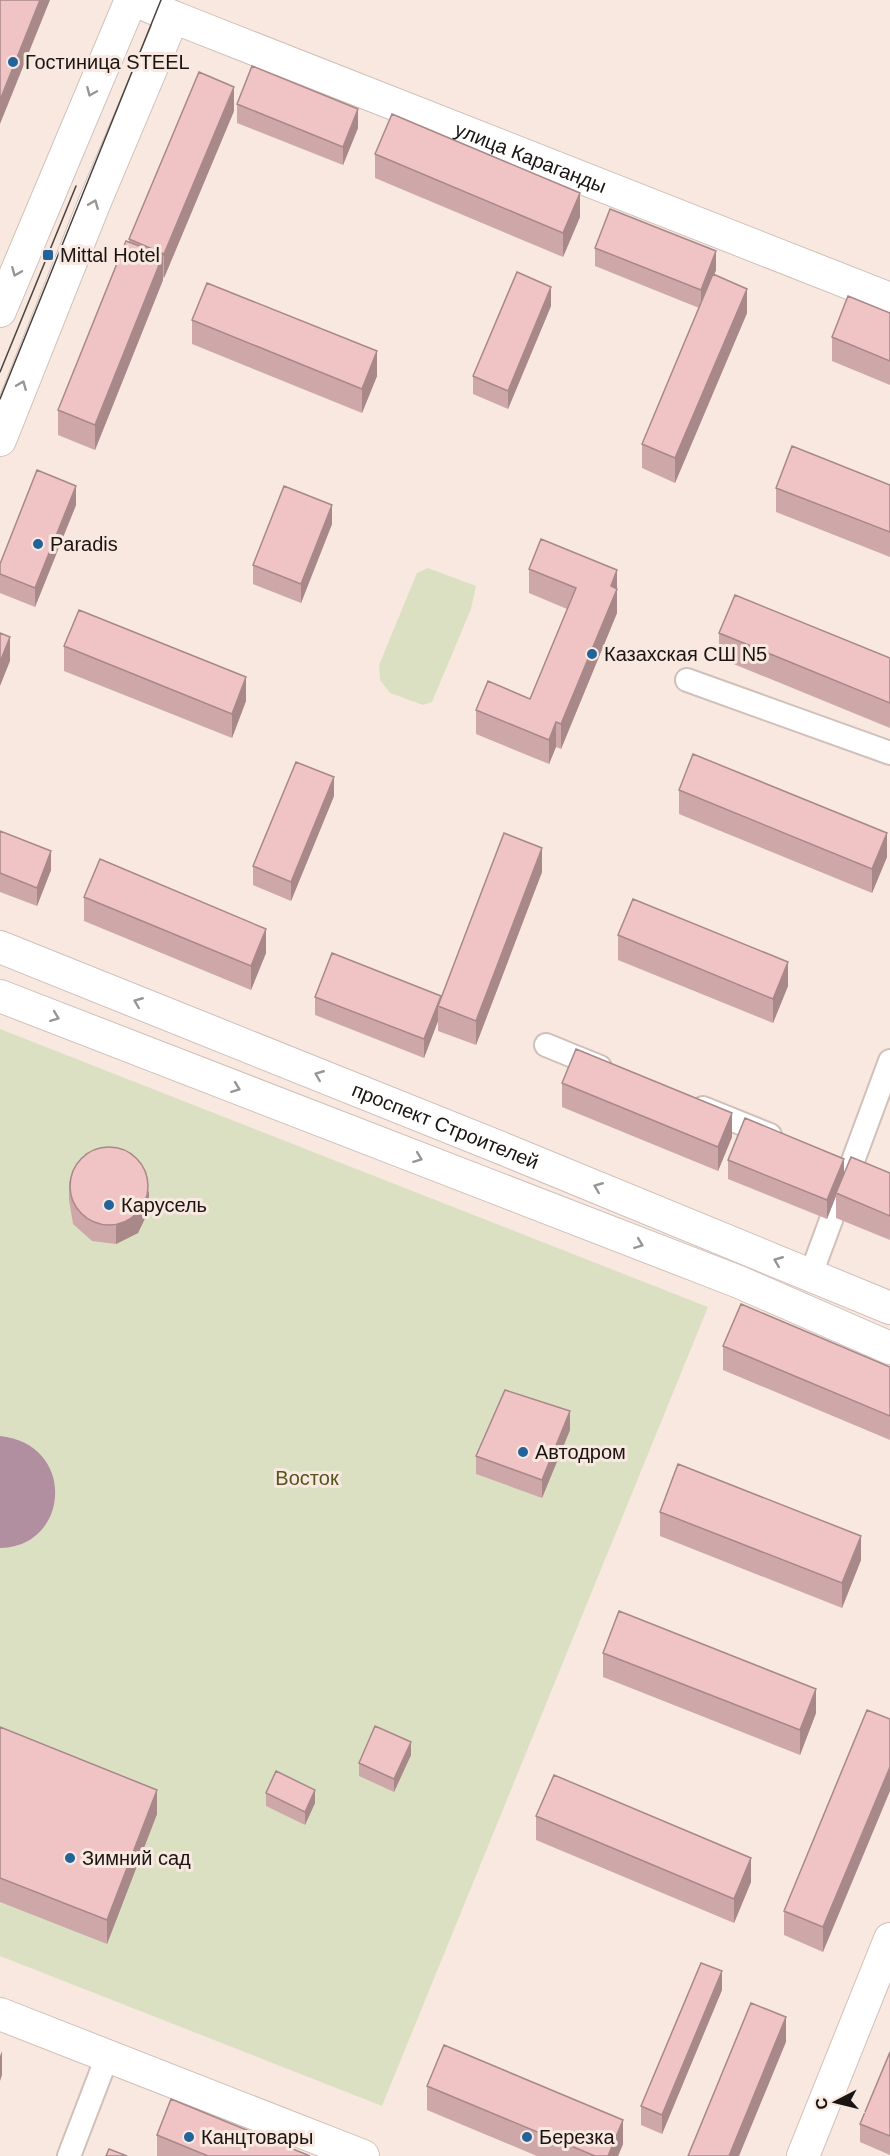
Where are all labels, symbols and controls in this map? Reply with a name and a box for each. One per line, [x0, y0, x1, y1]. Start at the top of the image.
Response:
place label: Гостиница STEEL [25, 51, 190, 73]
marker: Гостиница STEEL [6, 55, 20, 69]
one-way arrow [87, 86, 99, 97]
street label: улица Караганды [452, 118, 609, 197]
one-way arrow [87, 200, 99, 211]
place label: Mittal Hotel [60, 244, 160, 266]
marker: Mittal Hotel [41, 248, 55, 262]
one-way arrow [11, 266, 23, 277]
one-way arrow [14, 381, 27, 391]
place label: Paradis [50, 533, 118, 555]
marker: Paradis [31, 537, 45, 551]
place label: Казахская СШ N5 [604, 643, 767, 665]
marker: Казахская СШ N5 [585, 647, 599, 661]
one-way arrow [134, 997, 144, 1010]
one-way arrow [49, 1010, 59, 1023]
one-way arrow [315, 1070, 326, 1082]
street label: проспект Строителей [349, 1078, 542, 1173]
one-way arrow [230, 1081, 241, 1093]
one-way arrow [412, 1151, 423, 1163]
one-way arrow [593, 1182, 604, 1194]
place label: Карусель [121, 1194, 207, 1216]
marker: Карусель [102, 1198, 116, 1212]
one-way arrow [634, 1236, 644, 1249]
one-way arrow [773, 1256, 784, 1268]
place label: Автодром [535, 1441, 626, 1463]
marker: Автодром [516, 1445, 530, 1459]
park label: Восток [275, 1467, 339, 1489]
place label: Зимний сад [82, 1847, 191, 1869]
marker: Зимний сад [63, 1851, 77, 1865]
north arrow [806, 2072, 866, 2132]
text: С [812, 2097, 831, 2111]
place label: Канцтовары [201, 2126, 313, 2148]
place label: Березка [539, 2126, 615, 2148]
marker: Канцтовары [182, 2130, 196, 2144]
marker: Березка [520, 2130, 534, 2144]

